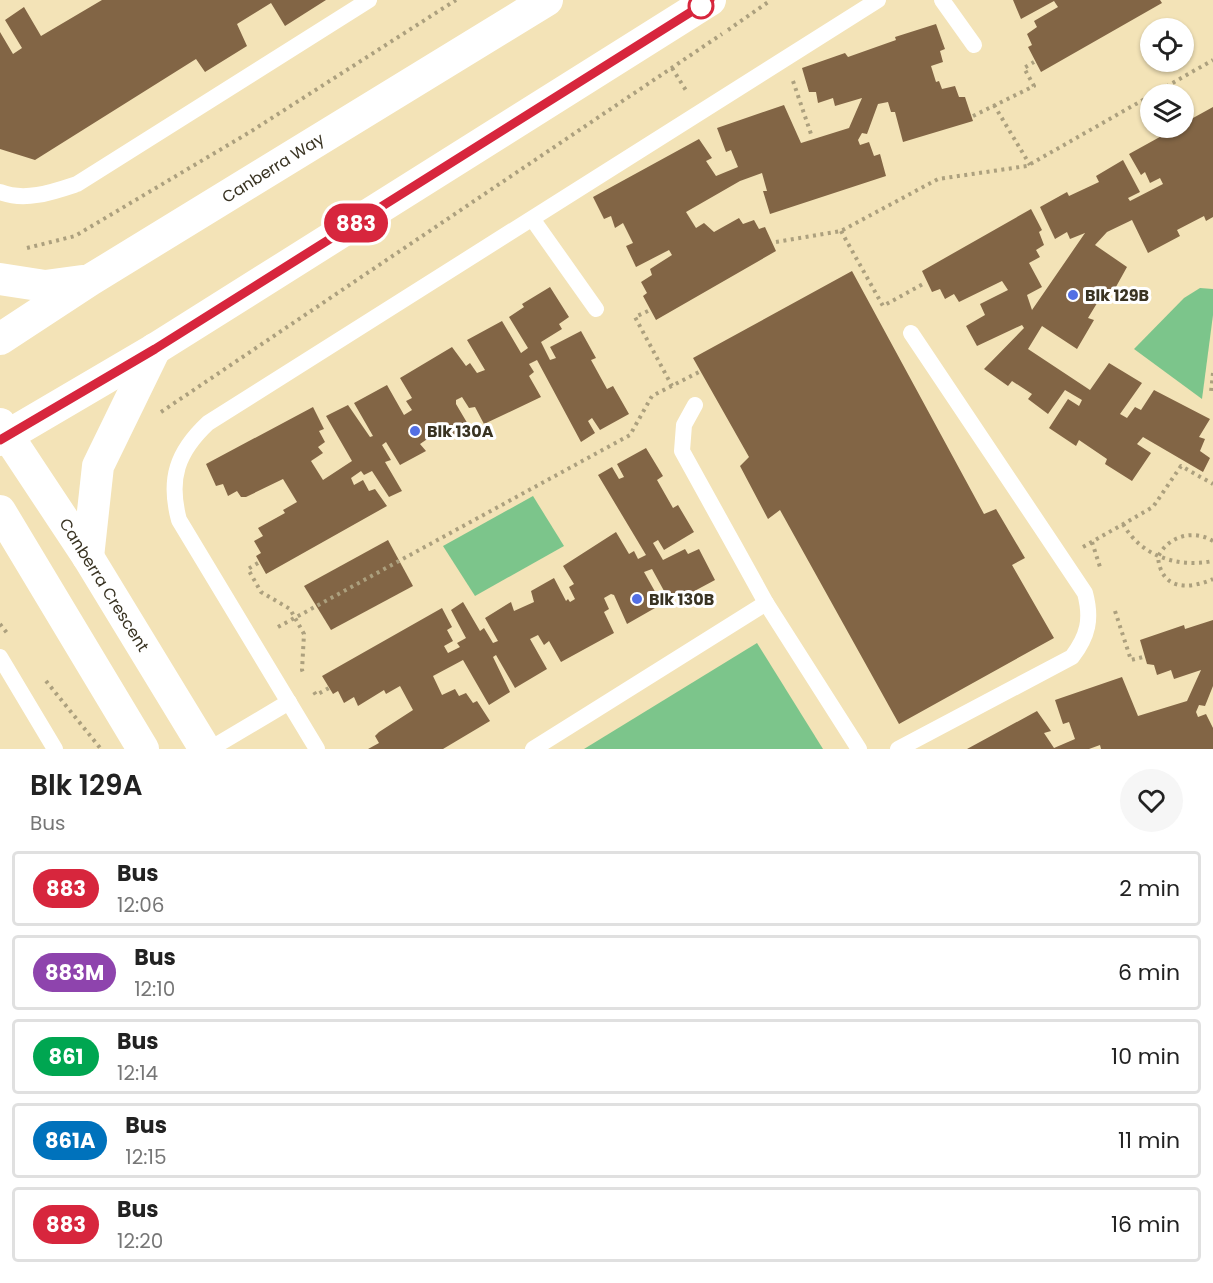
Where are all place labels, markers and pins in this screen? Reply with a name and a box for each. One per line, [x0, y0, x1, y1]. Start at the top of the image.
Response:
unlabelled marker [688, 0, 714, 19]
place label: Blk 129B [1085, 284, 1149, 307]
marker: Blk 129B [1066, 288, 1080, 302]
place label: Blk 130A [427, 420, 494, 443]
marker: Blk 130A [408, 424, 422, 438]
place label: Blk 130B [649, 588, 714, 611]
marker: Blk 130B [630, 592, 644, 606]

